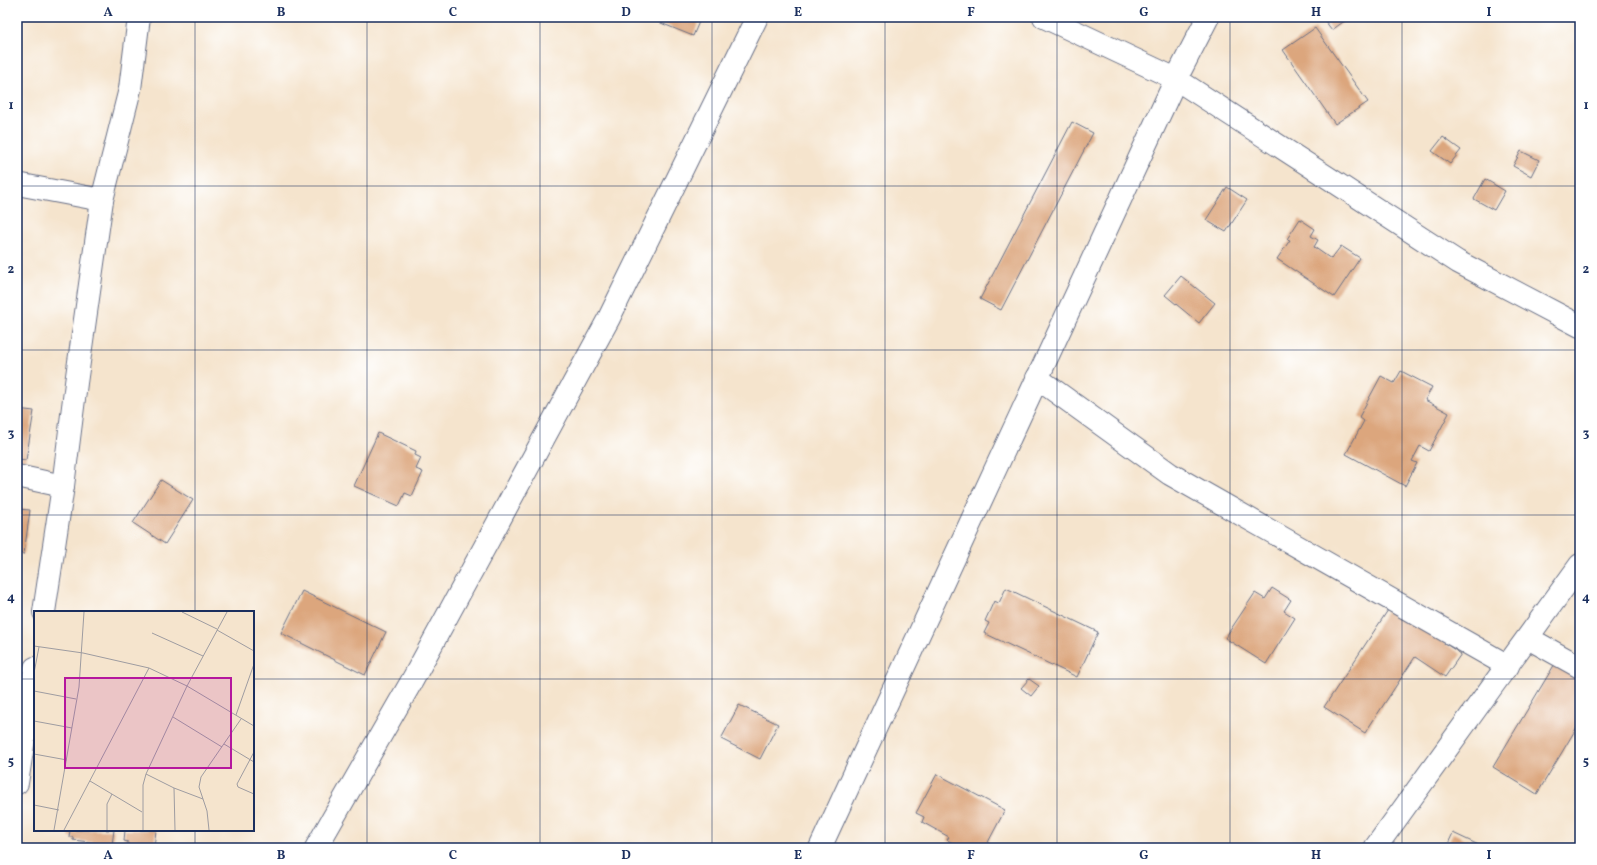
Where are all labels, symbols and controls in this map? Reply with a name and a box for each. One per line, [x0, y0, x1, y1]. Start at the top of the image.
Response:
text: A [103, 4, 113, 22]
text: B [277, 4, 286, 22]
text: C [449, 4, 457, 22]
text: D [621, 4, 631, 22]
text: E [794, 4, 802, 22]
text: F [967, 4, 975, 22]
text: G [1139, 4, 1149, 22]
text: H [1311, 4, 1321, 22]
text: I [1487, 4, 1492, 22]
text: 1 [8, 97, 14, 115]
text: 1 [1583, 97, 1589, 115]
text: 2 [8, 261, 15, 279]
text: 2 [1583, 261, 1590, 279]
text: 3 [8, 425, 15, 443]
text: 3 [1583, 425, 1590, 443]
text: 4 [7, 589, 15, 607]
text: 4 [1582, 589, 1590, 607]
inset map [34, 611, 254, 831]
text: 5 [8, 753, 14, 771]
text: 5 [1583, 753, 1589, 771]
text: A [103, 847, 113, 865]
text: B [277, 847, 286, 865]
text: C [449, 847, 457, 865]
text: D [621, 847, 631, 865]
text: E [794, 847, 802, 865]
text: F [967, 847, 975, 865]
text: G [1139, 847, 1149, 865]
text: H [1311, 847, 1321, 865]
text: I [1487, 847, 1492, 865]

